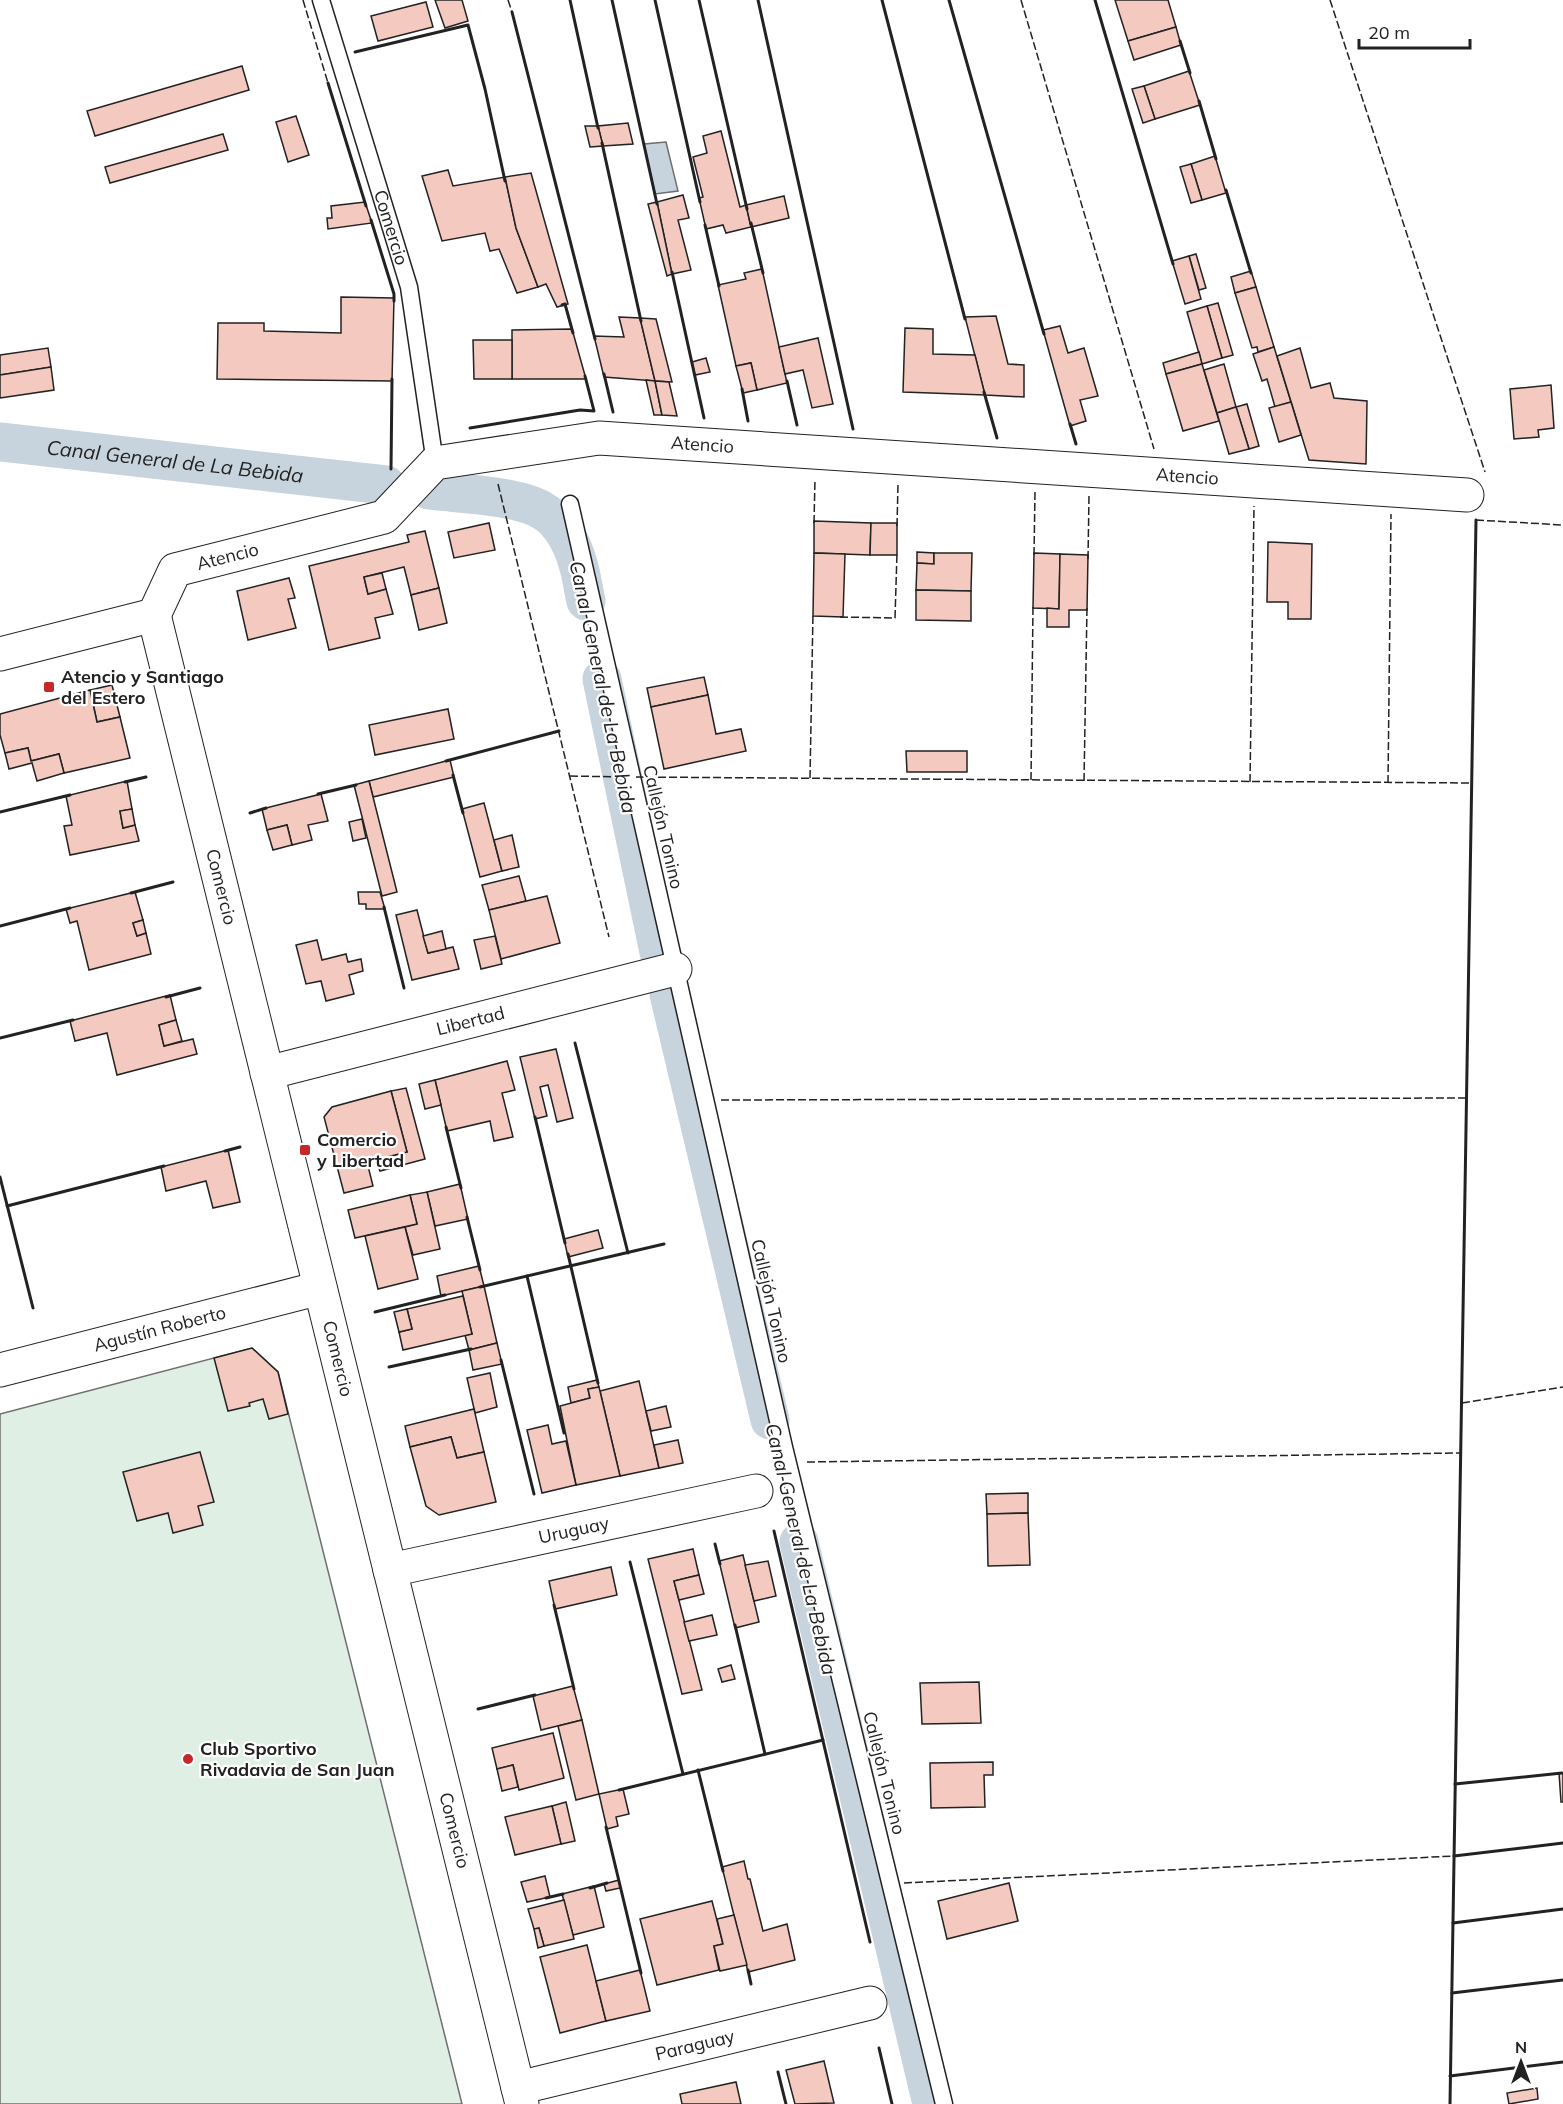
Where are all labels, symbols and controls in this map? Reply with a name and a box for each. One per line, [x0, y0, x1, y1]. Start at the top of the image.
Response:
scale bar [1359, 12, 1470, 50]
text: 20 m [1368, 21, 1410, 44]
street label: Comercio [369, 187, 414, 268]
street label: Atencio [670, 431, 735, 458]
water label: Canal General de La Bebida [45, 434, 305, 488]
street label: Atencio [1155, 463, 1220, 490]
street label: Atencio [194, 537, 261, 575]
water label: Canal General de La Bebida [564, 558, 643, 816]
place label: Atencio y Santiago del Estero [61, 665, 224, 709]
marker: Atencio y Santiago del Estero [42, 680, 56, 694]
street label: Callejón Tonino [638, 763, 689, 891]
street label: Comercio [201, 846, 242, 927]
street label: Libertad [434, 1001, 507, 1040]
place label: Comercio y Libertad [316, 1128, 404, 1172]
marker: Comercio y Libertad [298, 1143, 312, 1157]
street label: Callejón Tonino [746, 1237, 797, 1365]
street label: Agustín Roberto [91, 1301, 228, 1357]
street label: Comercio [318, 1318, 359, 1399]
water label: Canal General de La Bebida [760, 1420, 843, 1677]
street label: Uruguay [536, 1511, 612, 1549]
street label: Callejón Tonino [858, 1709, 911, 1837]
place label: Club Sportivo Rivadavia de San Juan [200, 1737, 395, 1781]
marker: Club Sportivo Rivadavia de San Juan [181, 1752, 195, 1766]
street label: Comercio [434, 1790, 475, 1871]
street label: Paraguay [653, 2024, 737, 2065]
north arrow [1491, 2032, 1551, 2092]
text: N [1515, 2037, 1527, 2057]

